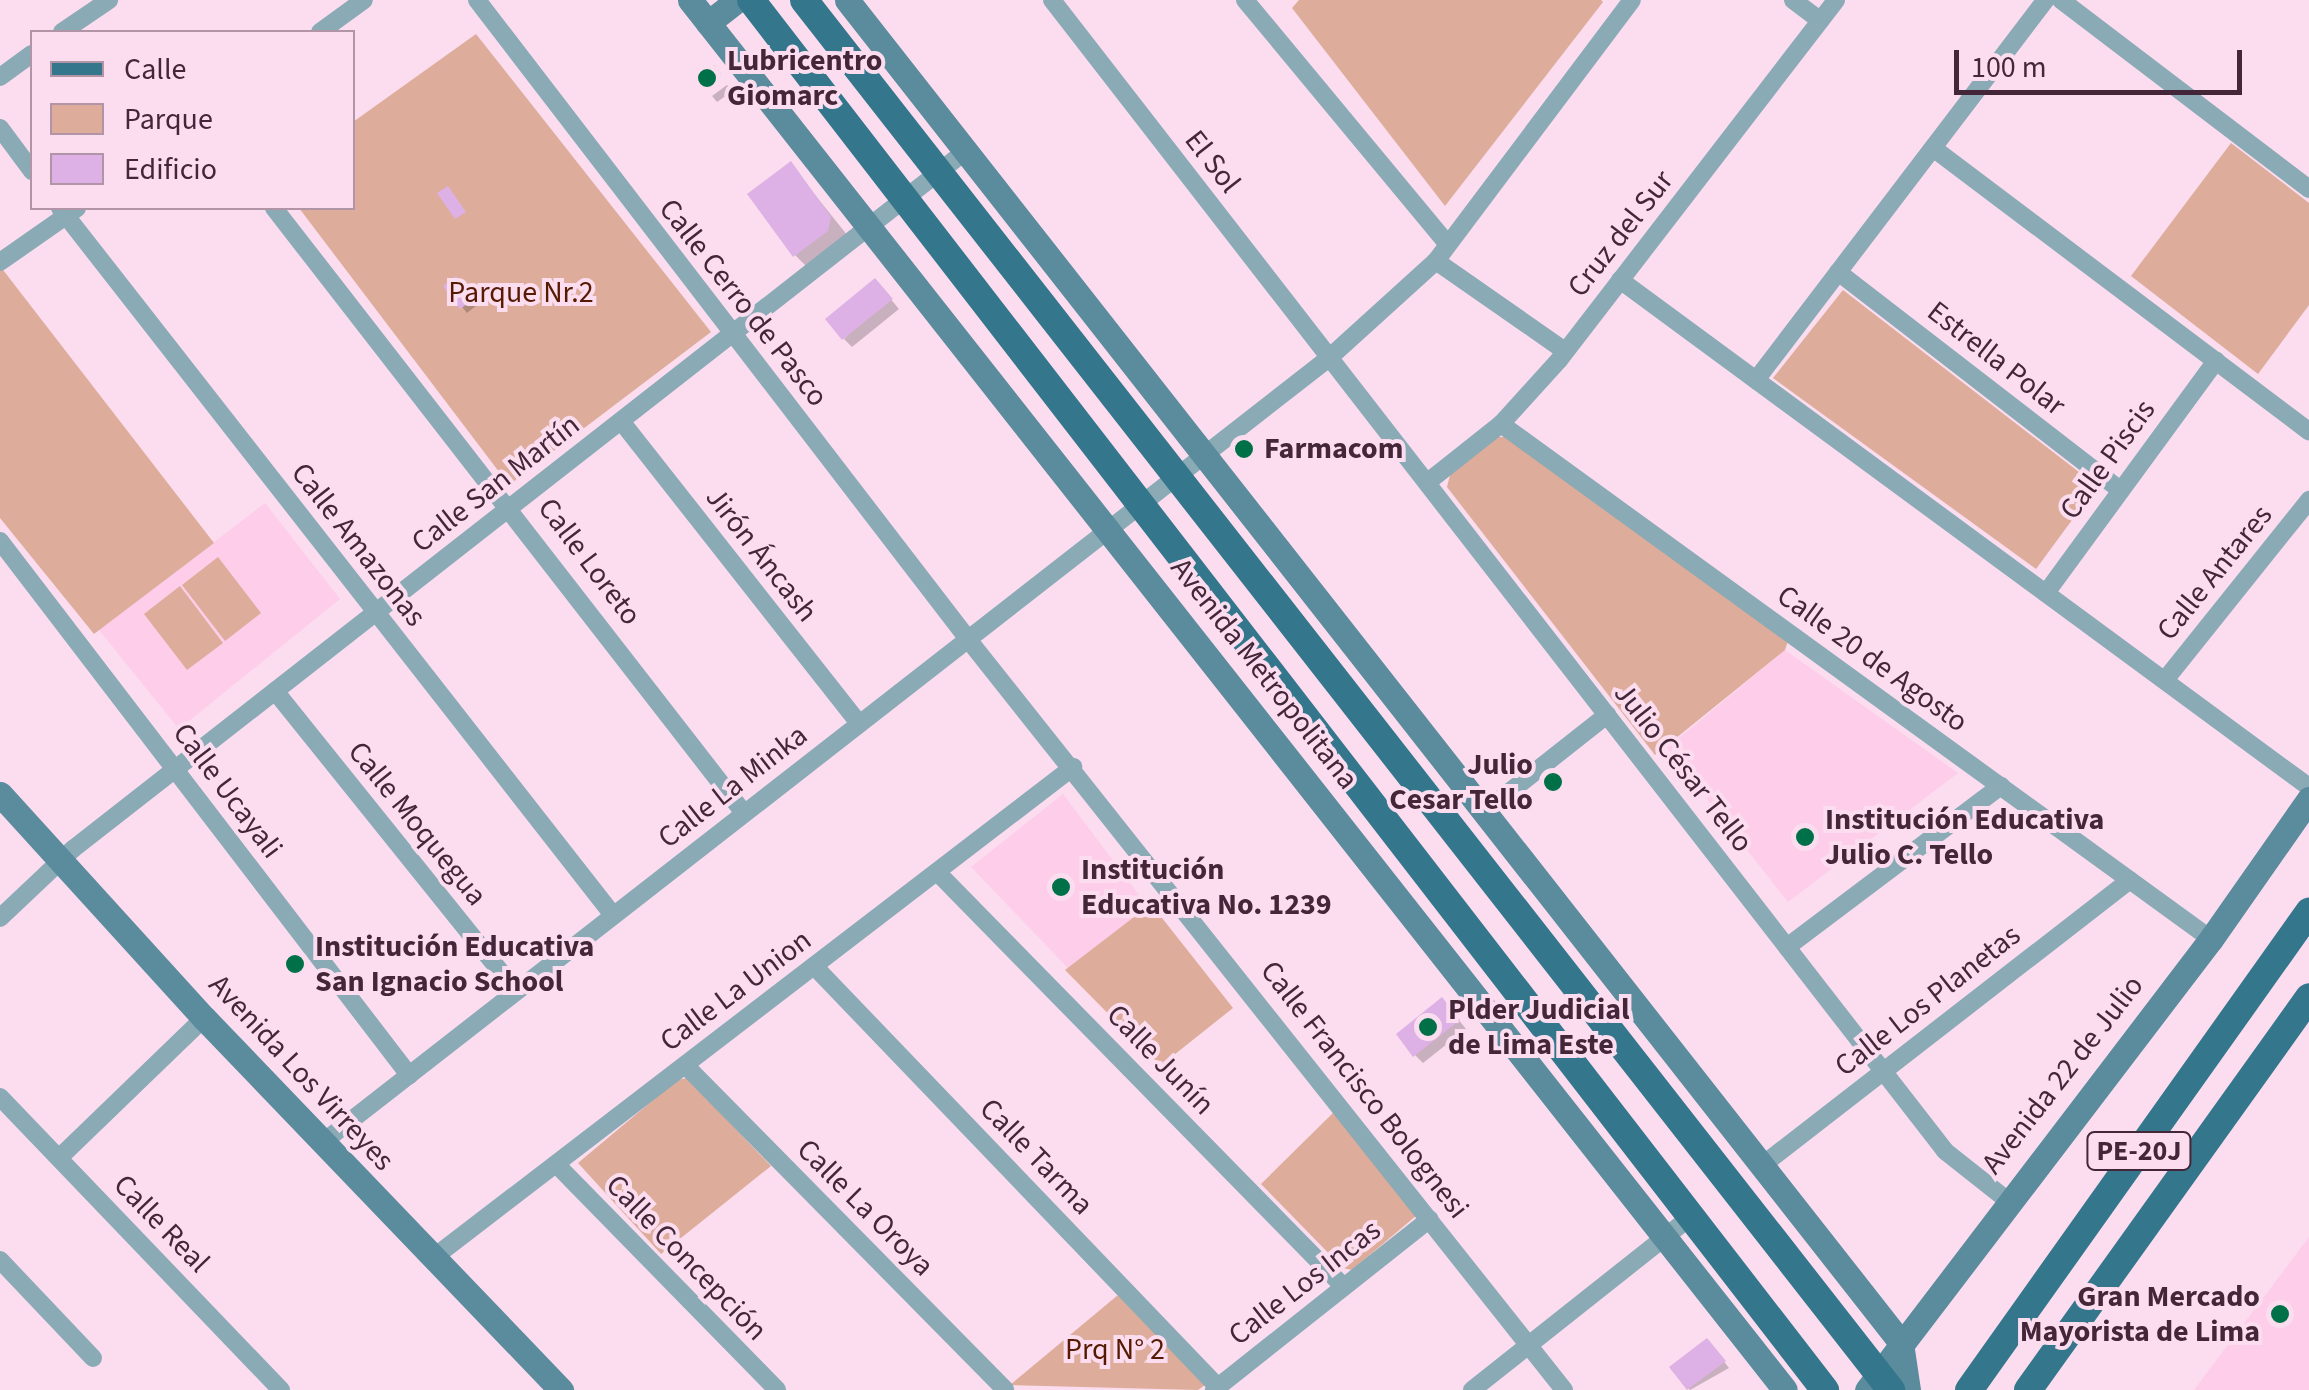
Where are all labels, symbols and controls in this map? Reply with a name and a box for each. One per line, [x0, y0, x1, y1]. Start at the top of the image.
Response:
legend [30, 30, 355, 210]
scale bar [1959, 30, 2246, 92]
place label: Lubricentro Giomarc [727, 43, 882, 114]
text: 100 m [1971, 46, 2047, 89]
text: Calle [124, 48, 186, 91]
marker: Lubricentro Giomarc [696, 67, 718, 89]
text: Parque [124, 98, 213, 141]
street label: El Sol [1176, 124, 1248, 200]
text: Edificio [124, 148, 217, 191]
street label: Cruz del Sur [1560, 164, 1682, 304]
street label: Calle Cerro de Pasco [651, 192, 835, 414]
park label: Parque Nr.2 [448, 275, 594, 311]
street label: Estrella Polar [1920, 294, 2072, 424]
street label: Calle Piscis [2053, 393, 2163, 527]
street label: Calle San Martín [405, 407, 587, 561]
place label: Farmacom [1264, 431, 1403, 467]
marker: Farmacom [1233, 438, 1255, 460]
street label: Calle Amazonas [283, 456, 433, 634]
street label: Jirón Áncash [697, 481, 825, 629]
street label: Calle Loreto [530, 491, 648, 633]
street label: Calle Antares [2150, 498, 2280, 648]
street label: Avenida Metropolitana [1163, 551, 1365, 797]
street label: Calle 20 de Agosto [1770, 578, 1974, 740]
street label: Julio César Tello [1606, 676, 1760, 860]
street label: Calle Ucayali [165, 716, 289, 866]
street label: Calle La Minka [651, 718, 815, 856]
street label: Calle Moquegua [340, 735, 494, 913]
place label: Julio Cesar Tello [1389, 747, 1533, 818]
marker: Julio Cesar Tello [1542, 771, 1564, 793]
place label: Institución Educativa Julio C. Tello [1825, 802, 2104, 872]
marker: Institución Educativa Julio C. Tello [1794, 826, 1816, 848]
place label: Institución Educativa No. 1239 [1081, 852, 1332, 922]
marker: Institución Educativa No. 1239 [1050, 876, 1072, 898]
street label: Calle Los Planetas [1828, 917, 2028, 1085]
street label: Calle La Union [653, 922, 819, 1060]
place label: Institución Educativa San Ignacio School [315, 929, 594, 1000]
marker: Institución Educativa San Ignacio School [284, 953, 306, 975]
street label: Calle Francisco Bolognesi [1252, 954, 1476, 1226]
street label: Avenida Los Virreyes [201, 967, 401, 1179]
street label: Avenida 22 de Julio [1974, 969, 2152, 1181]
place label: Plder Judicial de Lima Este [1448, 992, 1630, 1062]
street label: Calle Junín [1099, 997, 1221, 1123]
marker: Plder Judicial de Lima Este [1417, 1016, 1439, 1038]
street label: Calle Tarma [972, 1091, 1100, 1223]
road number: PE-20J [2084, 1128, 2194, 1174]
street label: Calle La Oroya [789, 1132, 941, 1284]
street label: Calle Real [106, 1167, 216, 1281]
street label: Calle Concepción [598, 1168, 774, 1348]
street label: Calle Los Incas [1222, 1213, 1388, 1353]
place label: Gran Mercado Mayorista de Lima [2020, 1279, 2260, 1350]
marker: Gran Mercado Mayorista de Lima [2269, 1303, 2291, 1325]
park label: Prq N° 2 [1065, 1332, 1165, 1368]

